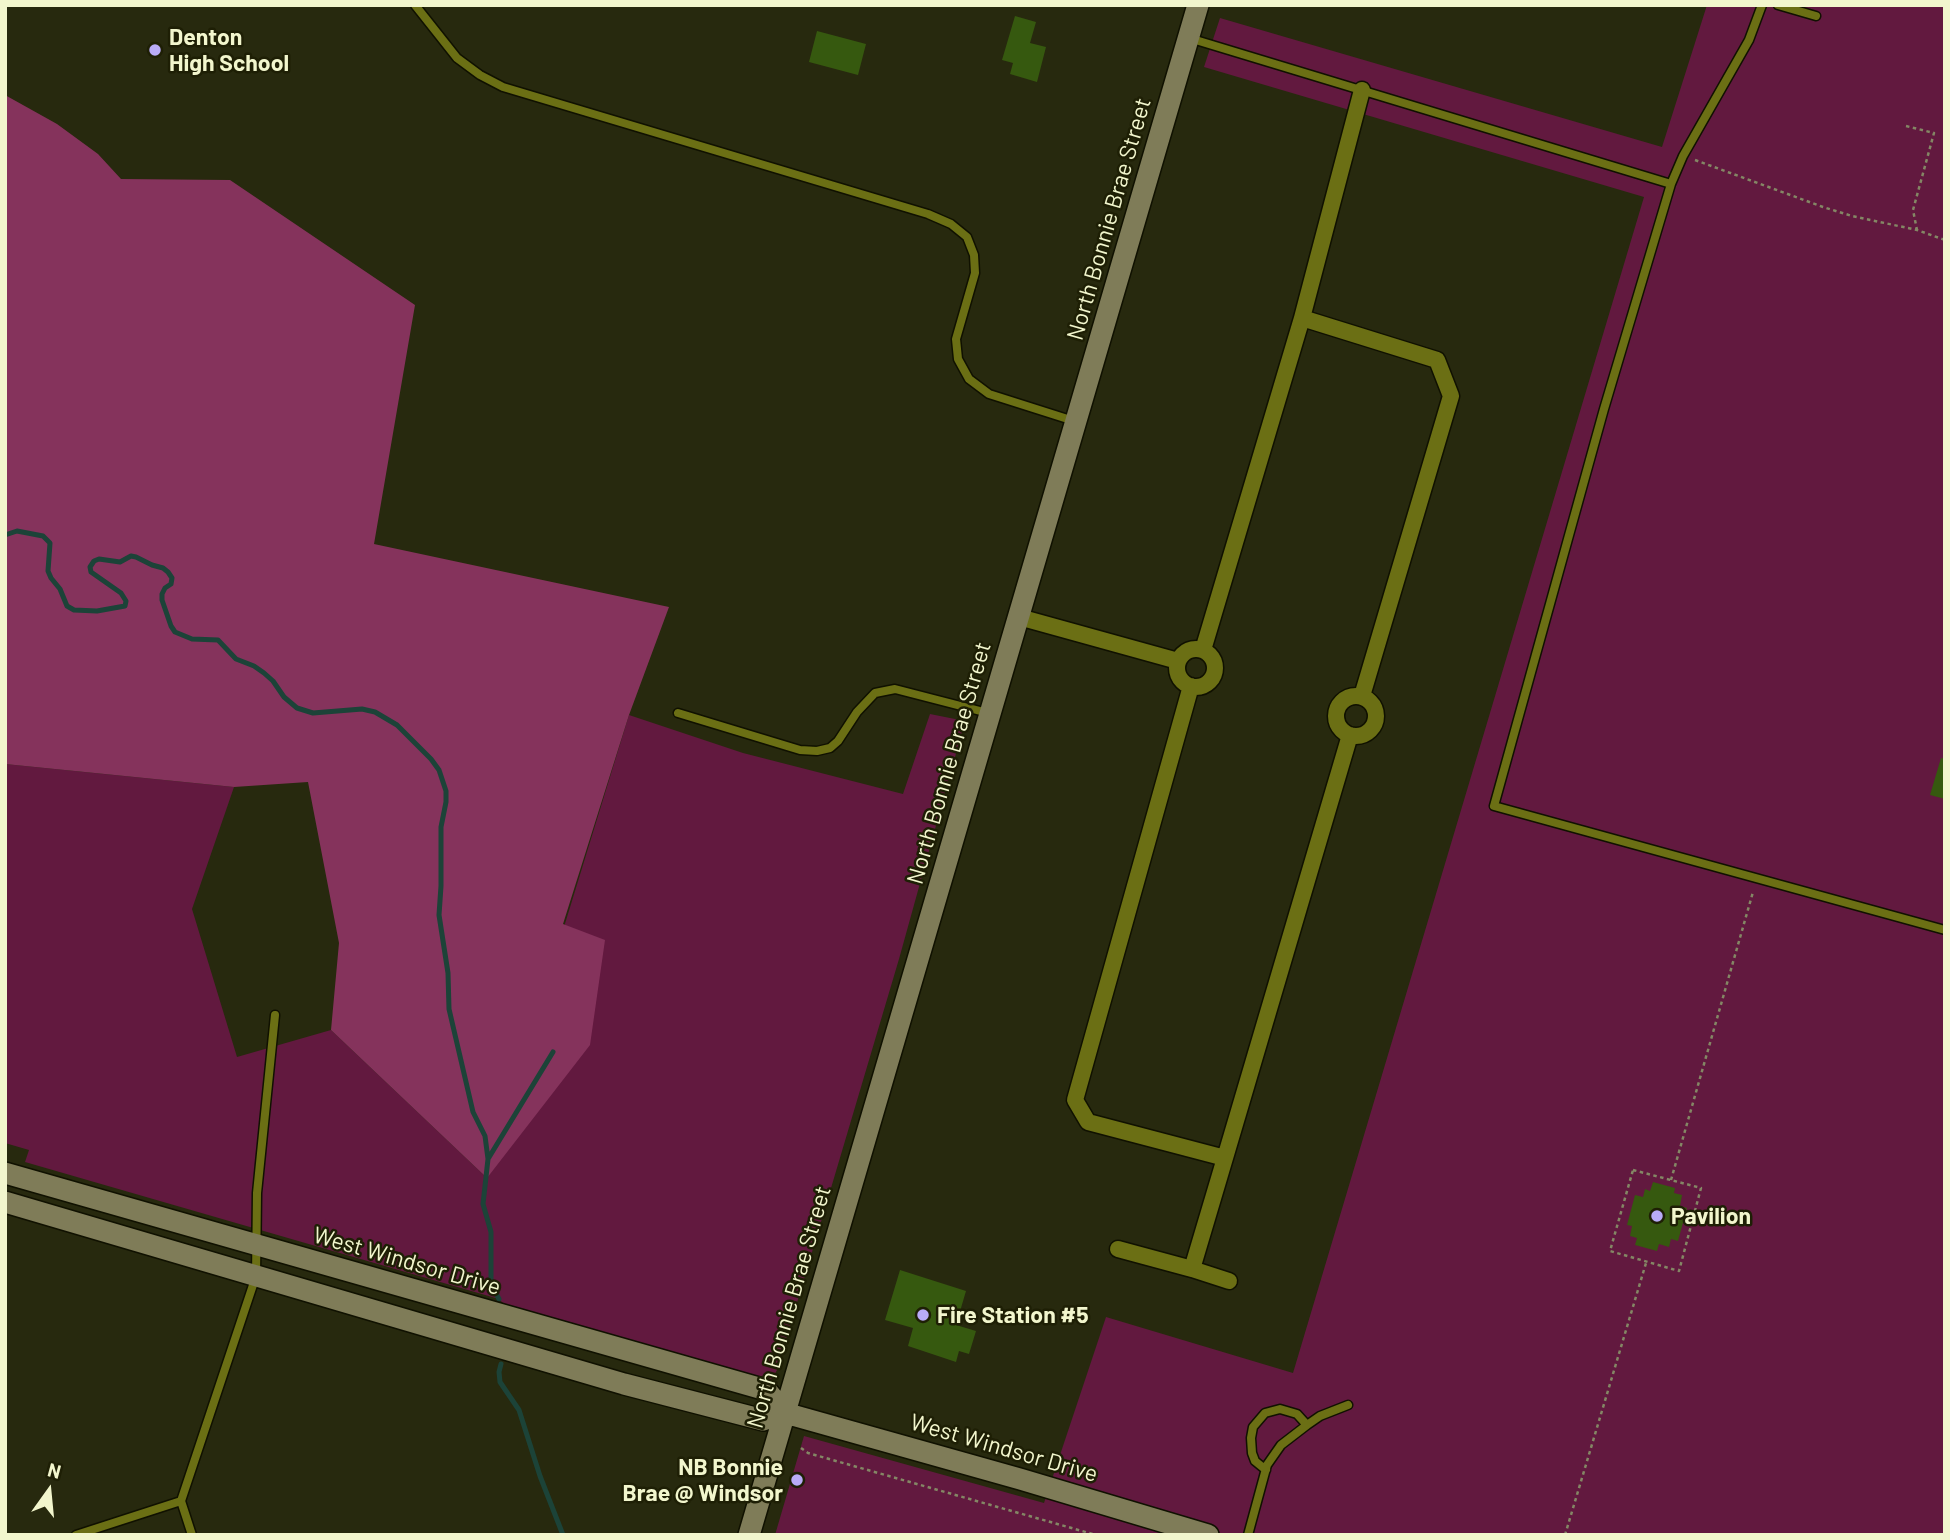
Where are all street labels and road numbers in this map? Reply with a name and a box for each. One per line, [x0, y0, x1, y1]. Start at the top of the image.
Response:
street label: North Bonnie Brae Street [1061, 95, 1157, 343]
street label: North Bonnie Brae Street [901, 639, 997, 887]
street label: North Bonnie Brae Street [741, 1183, 837, 1431]
street label: West Windsor Drive [310, 1221, 504, 1301]
street label: West Windsor Drive [907, 1408, 1101, 1488]

